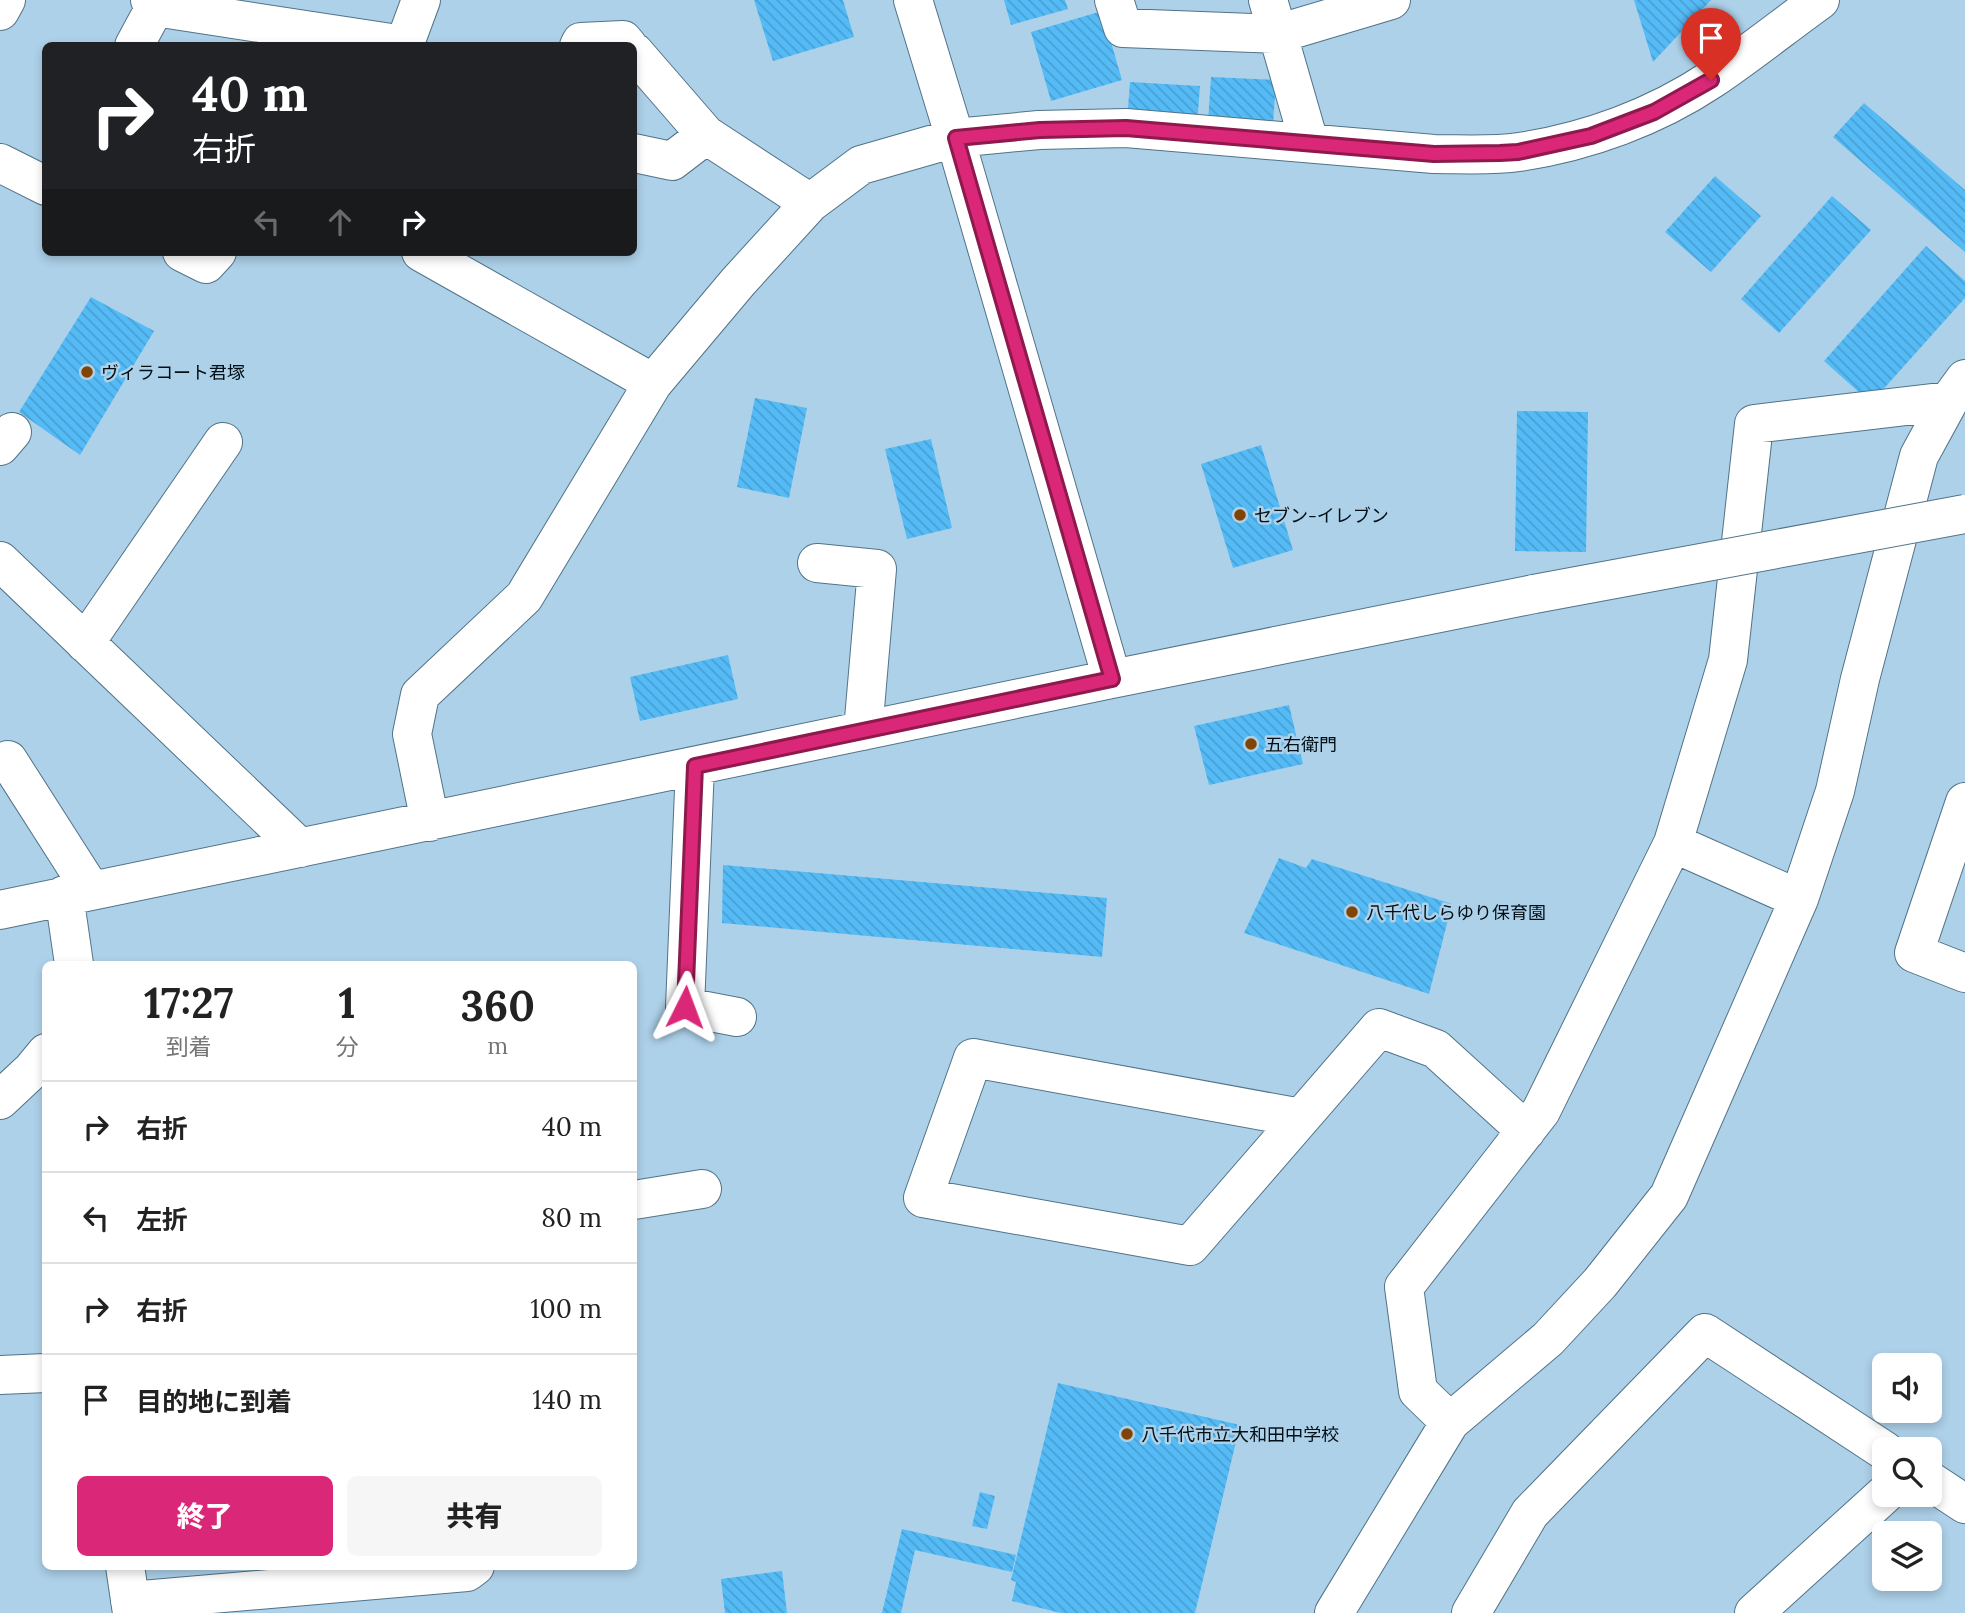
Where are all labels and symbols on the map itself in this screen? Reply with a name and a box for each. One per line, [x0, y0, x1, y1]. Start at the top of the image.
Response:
pin [1681, 8, 1741, 80]
place label: ヴィラコート君塚 [101, 361, 245, 384]
marker: ヴィラコート君塚 [79, 364, 95, 380]
place label: セブン-イレブン [1254, 504, 1389, 527]
marker: セブン-イレブン [1232, 507, 1248, 523]
place label: 五右衛門 [1265, 733, 1337, 756]
marker: 五右衛門 [1243, 736, 1259, 752]
place label: 八千代しらゆり保育園 [1366, 901, 1546, 924]
marker: 八千代しらゆり保育園 [1344, 904, 1360, 920]
position arrow [648, 970, 722, 1044]
place label: 八千代市立大和田中学校 [1141, 1423, 1339, 1446]
marker: 八千代市立大和田中学校 [1119, 1426, 1135, 1442]

